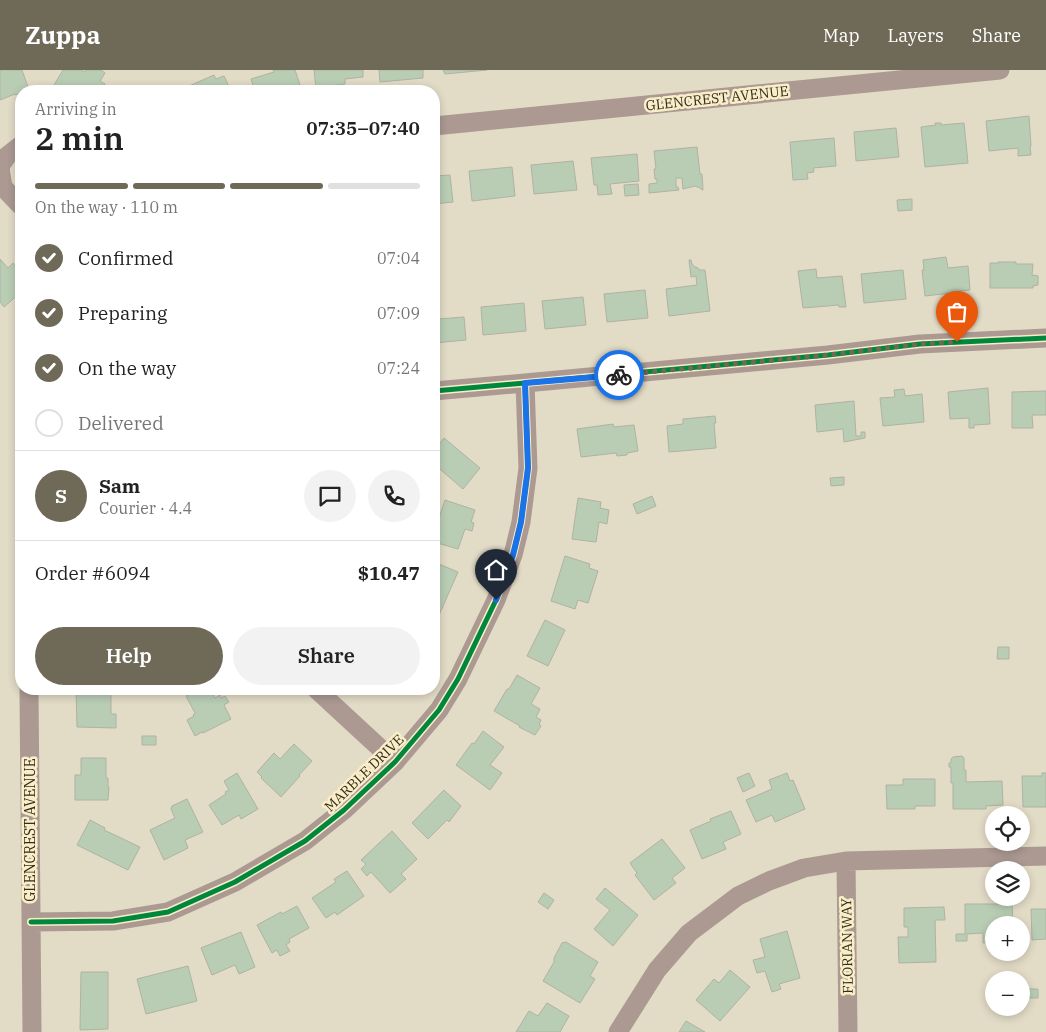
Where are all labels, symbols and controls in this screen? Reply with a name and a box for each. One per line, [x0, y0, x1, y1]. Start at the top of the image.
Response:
text: Zuppa [25, 19, 100, 51]
text: Map [823, 24, 860, 47]
text: Layers [888, 24, 944, 47]
text: Share [972, 24, 1021, 47]
street label: GLENCREST AVENUE [645, 82, 789, 114]
text: Arriving in [35, 99, 117, 119]
text: 07:35–07:40 [306, 116, 420, 140]
text: 2 min [35, 117, 124, 159]
text: On the way · 110 m [35, 197, 178, 217]
icon: check [35, 244, 63, 272]
text: Confirmed [78, 246, 173, 270]
text: 07:04 [377, 248, 420, 268]
pin [936, 291, 978, 342]
icon: bag [943, 298, 971, 326]
icon: check [35, 299, 63, 327]
text: Preparing [78, 301, 167, 325]
text: 07:09 [377, 303, 420, 323]
courier [594, 350, 644, 400]
icon: check [35, 354, 63, 382]
text: On the way [78, 356, 176, 380]
text: 07:24 [377, 358, 420, 378]
icon: bike [605, 361, 633, 389]
text: Delivered [78, 411, 164, 435]
button: chat [304, 470, 356, 522]
button: phone [368, 470, 420, 522]
text: Sam [99, 474, 140, 498]
text: S [55, 484, 67, 508]
text: Courier · 4.4 [99, 498, 192, 518]
pin [475, 549, 517, 600]
icon: home [482, 556, 510, 584]
text: Order #6094 [35, 561, 150, 585]
text: $10.47 [358, 561, 420, 585]
button: Help [35, 627, 223, 685]
button: Share [233, 627, 420, 685]
street label: MARBLE DRIVE [321, 731, 408, 815]
street label: GLENCREST AVENUE [21, 758, 39, 902]
map controls [985, 806, 1030, 1016]
button: locate [985, 806, 1030, 851]
button: layers [985, 861, 1030, 906]
street label: FLORIAN WAY [837, 898, 857, 994]
button: + [985, 916, 1030, 961]
button: − [985, 971, 1030, 1016]

